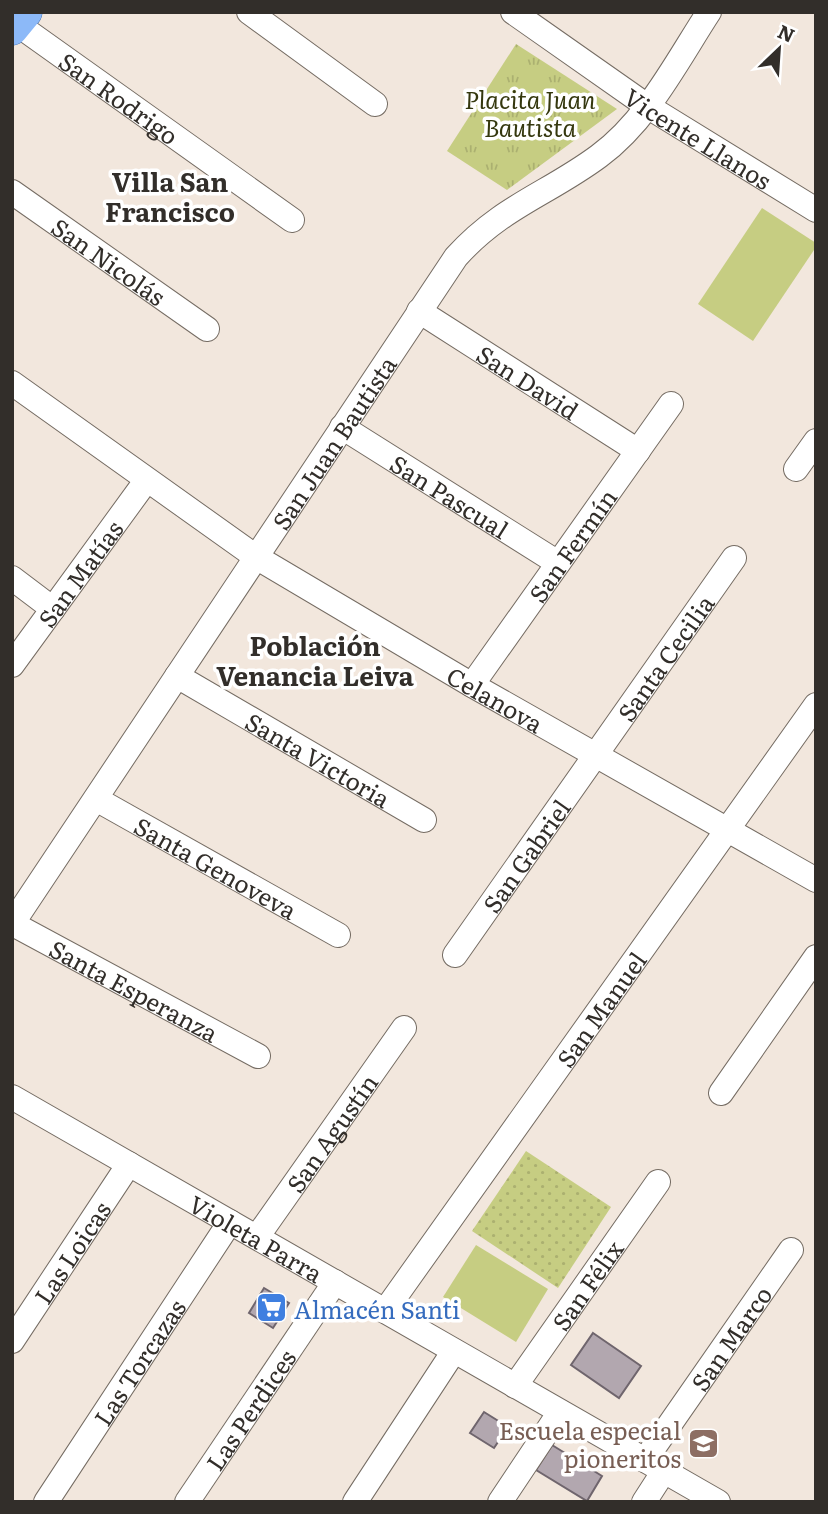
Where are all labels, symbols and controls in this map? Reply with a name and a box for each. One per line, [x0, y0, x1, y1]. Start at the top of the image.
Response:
north arrow [744, 14, 814, 84]
text: N [773, 17, 800, 49]
street label: San Rodrigo [53, 42, 186, 152]
street label: Vicente Llanos [618, 78, 779, 196]
park label: Placita Juan Bautista [465, 81, 595, 144]
district label: Villa San Francisco [105, 161, 235, 230]
street label: San Nicolás [45, 208, 174, 313]
street label: San David [471, 335, 587, 427]
street label: San Juan Bautista [262, 348, 403, 536]
street label: San Pascual [384, 445, 516, 546]
street label: San Fermín [519, 481, 624, 609]
street label: San Matías [28, 512, 130, 634]
street label: Santa Cecilia [608, 587, 721, 728]
district label: Población Venancia Leiva [216, 625, 414, 694]
street label: Celanova [441, 657, 550, 740]
street label: Santa Victoria [240, 703, 398, 815]
street label: San Gabriel [473, 791, 577, 919]
street label: Santa Genoveva [129, 807, 304, 926]
street label: Santa Esperanza [44, 930, 225, 1049]
street label: San Manuel [547, 944, 653, 1074]
street label: San Agustín [277, 1066, 385, 1199]
street label: Violeta Parra [183, 1185, 330, 1290]
street label: Las Loicas [24, 1193, 118, 1310]
street label: San Félix [542, 1232, 630, 1337]
street label: San Marco [681, 1278, 779, 1397]
street label: Las Torcazas [84, 1291, 193, 1432]
supermarket icon: Almacén Santi [254, 1291, 288, 1325]
place label: Almacén Santi [294, 1291, 460, 1326]
street label: Las Perdices [196, 1342, 303, 1477]
place label: Escuela especial pioneritos [499, 1412, 681, 1475]
school or university icon: Escuela especial pioneritos [687, 1426, 721, 1460]

